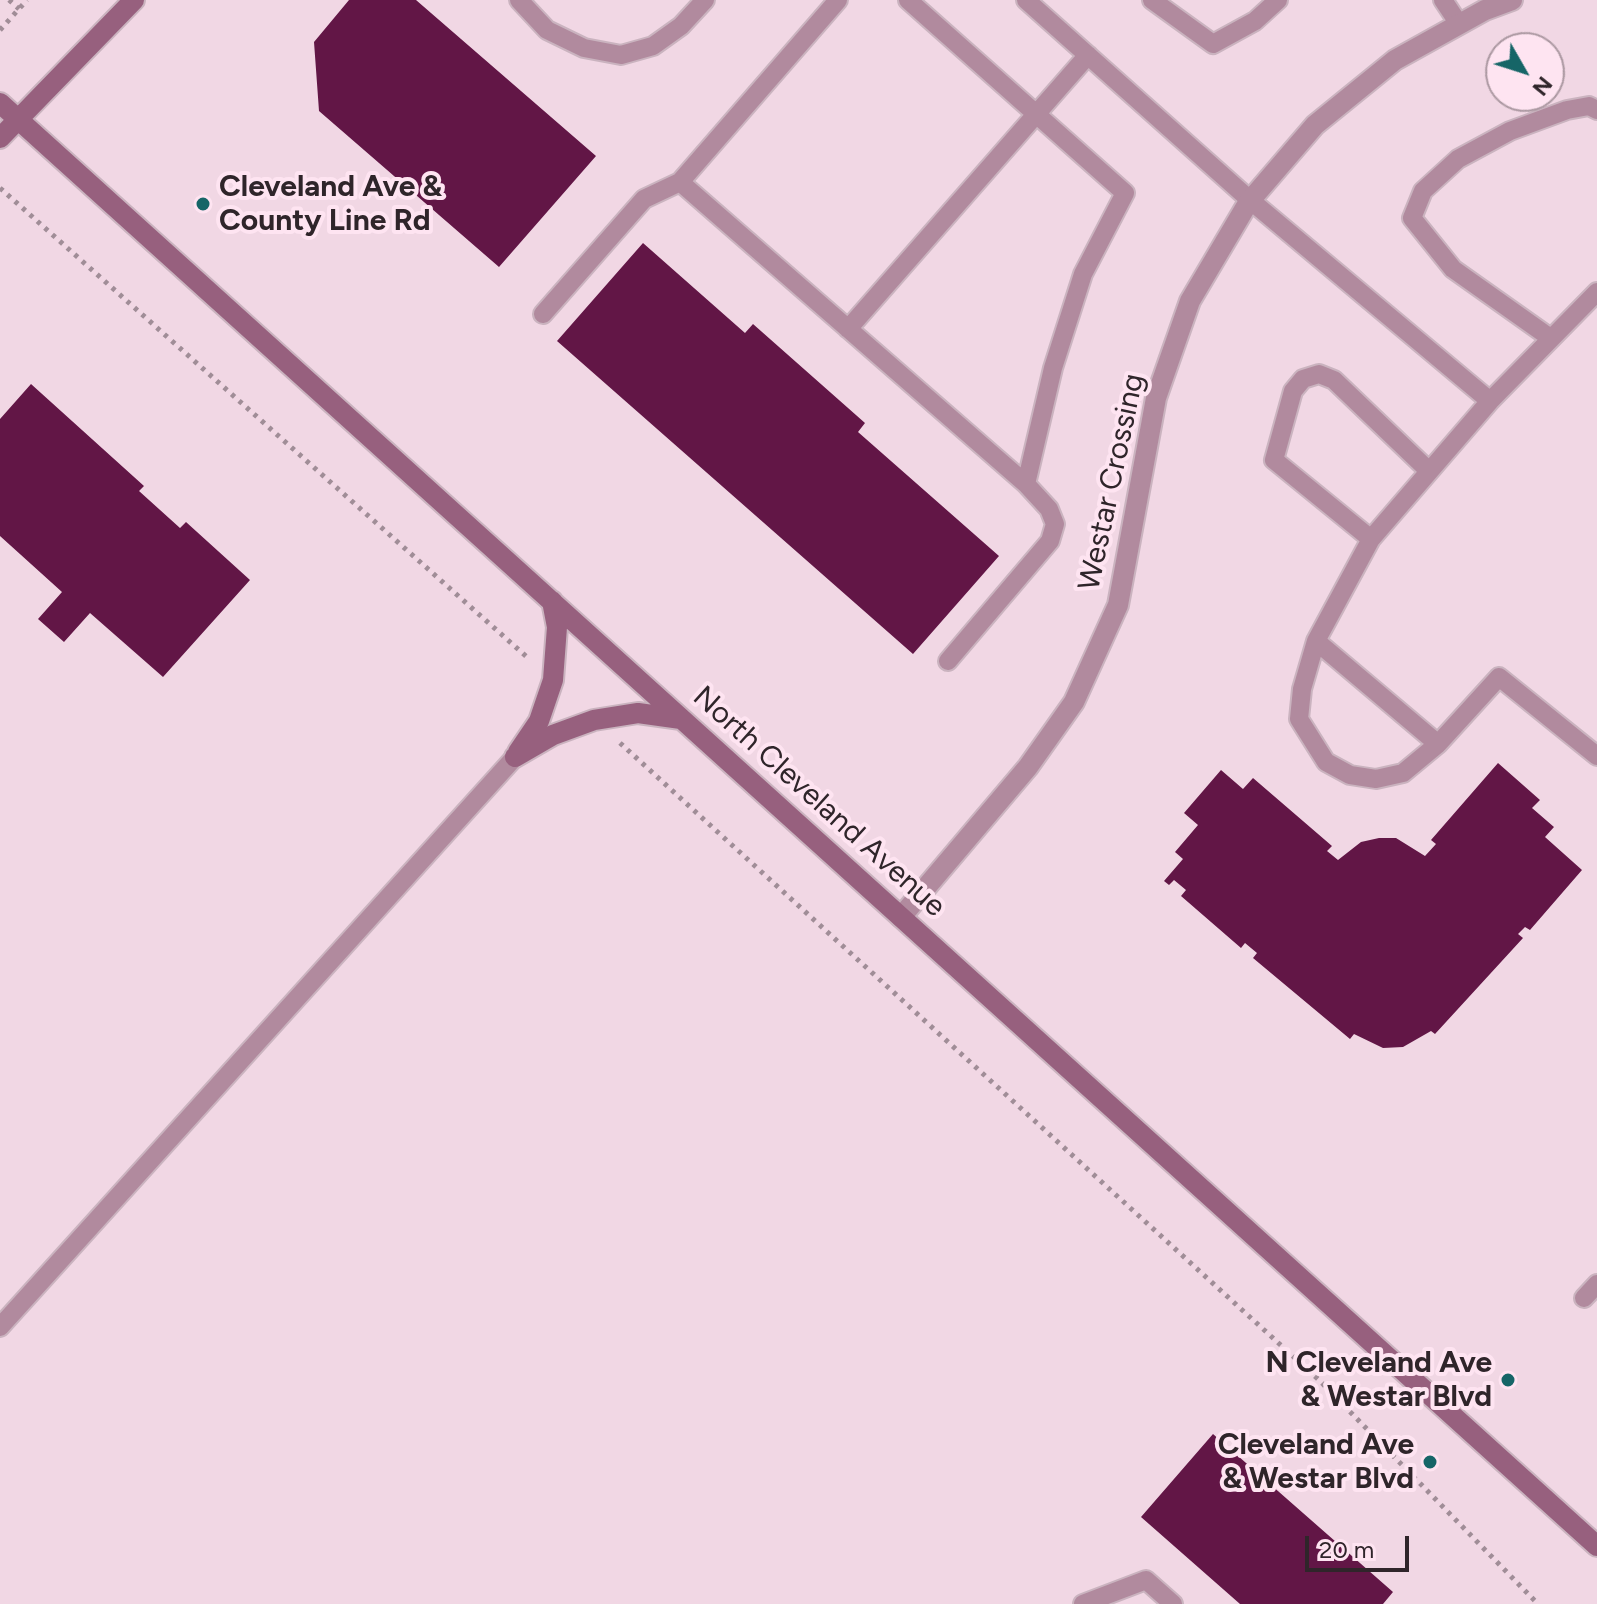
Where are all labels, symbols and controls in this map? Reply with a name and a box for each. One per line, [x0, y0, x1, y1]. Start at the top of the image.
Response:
north arrow [1485, 32, 1565, 112]
text: N [1527, 71, 1558, 101]
place label: Cleveland Ave & County Line Rd [219, 169, 442, 240]
marker: Cleveland Ave & County Line Rd [194, 195, 212, 213]
street label: Westar Crossing [1071, 370, 1153, 594]
street label: North Cleveland Avenue [685, 679, 953, 925]
place label: N Cleveland Ave & Westar Blvd [1265, 1345, 1492, 1416]
marker: N Cleveland Ave & Westar Blvd [1499, 1371, 1517, 1389]
place label: Cleveland Ave & Westar Blvd [1218, 1427, 1414, 1498]
marker: Cleveland Ave & Westar Blvd [1421, 1453, 1439, 1471]
scale bar [1309, 1520, 1413, 1570]
text: 20 m [1319, 1535, 1374, 1564]

